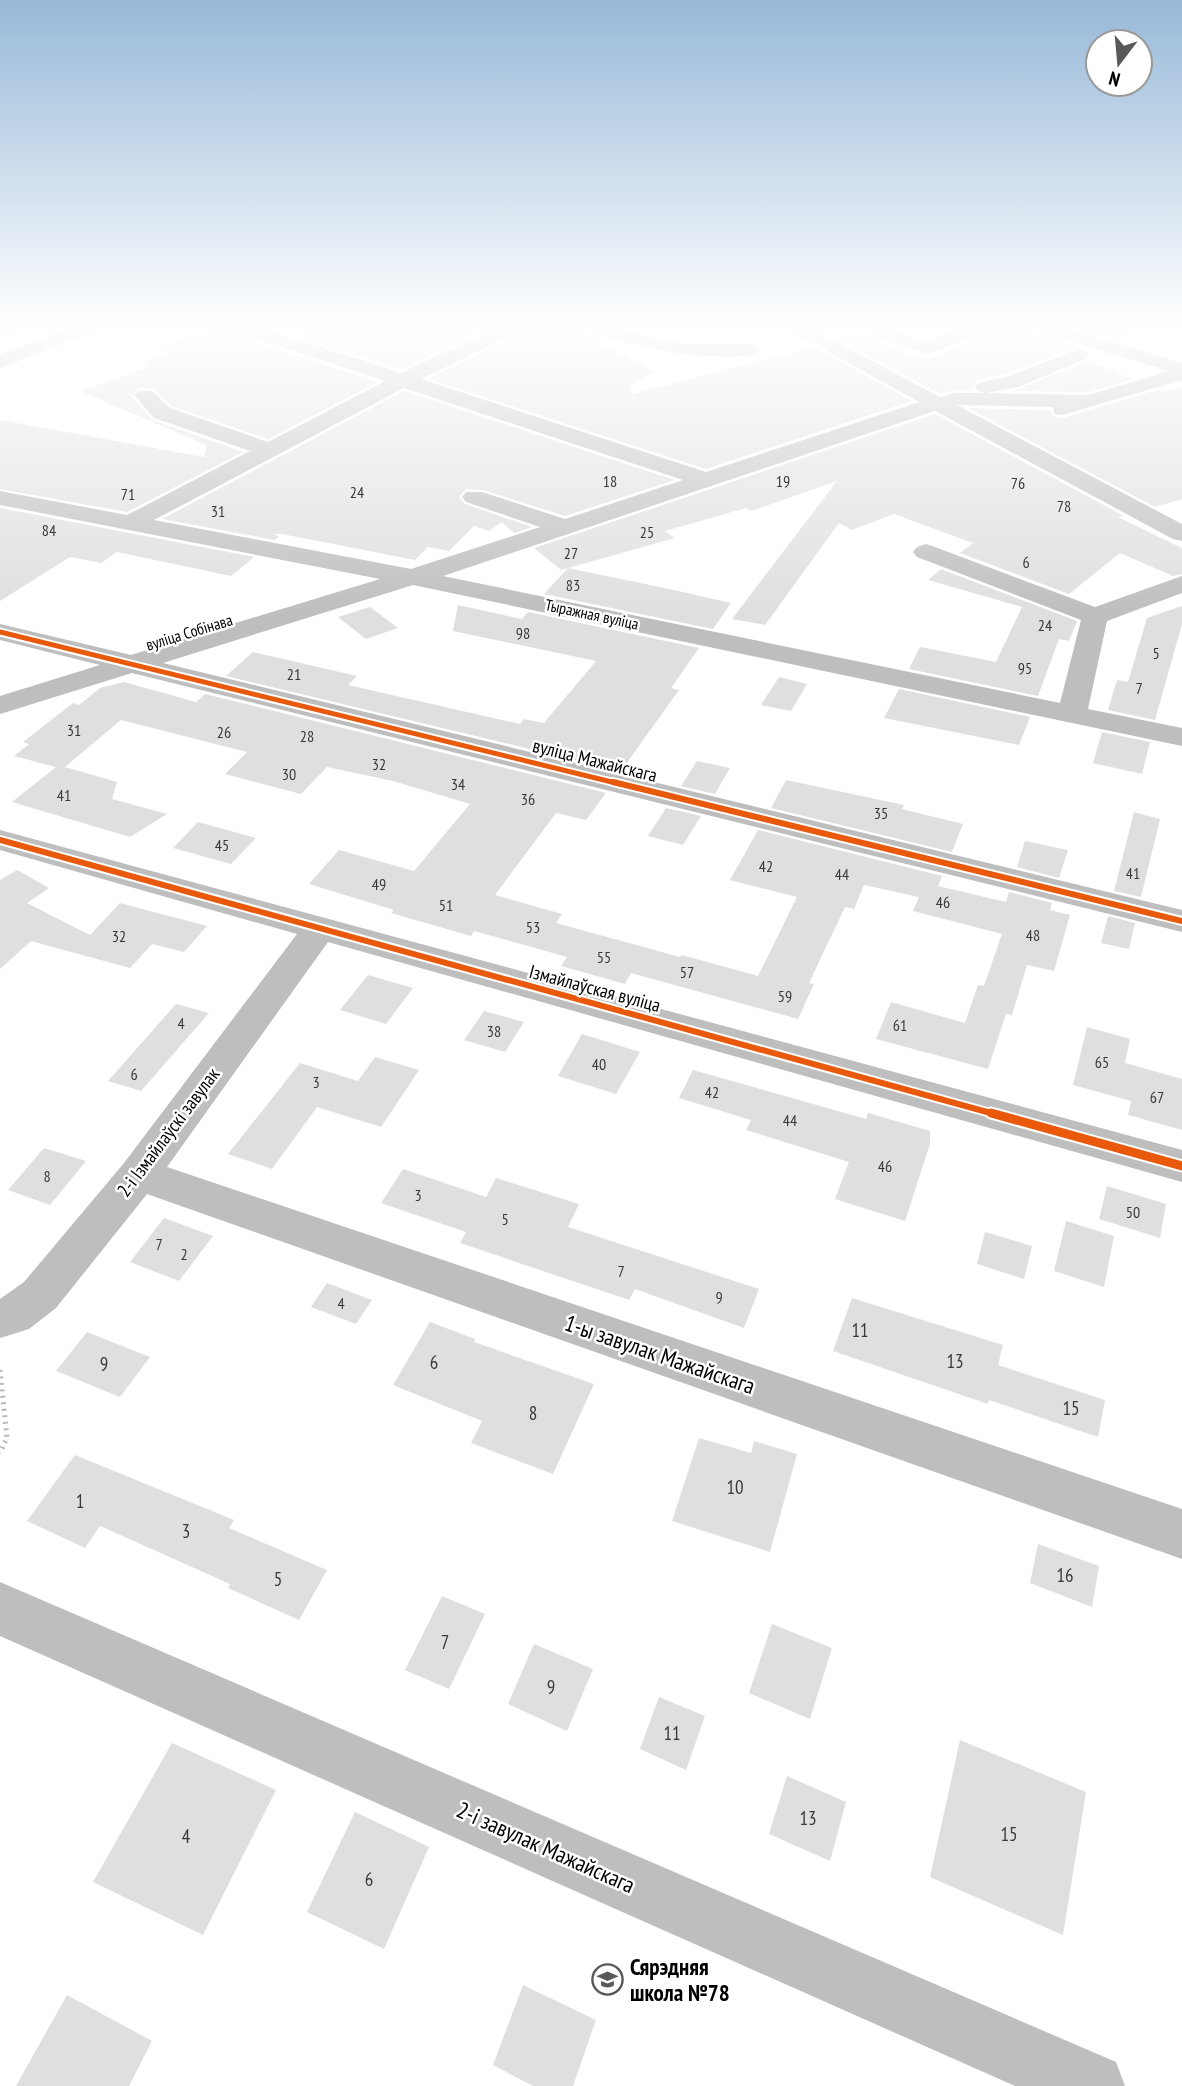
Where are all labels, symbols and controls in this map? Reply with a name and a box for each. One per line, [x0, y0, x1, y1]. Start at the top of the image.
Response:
north arrow [1084, 28, 1154, 98]
text: N [1106, 66, 1123, 92]
house number: 18 [603, 471, 617, 491]
house number: 19 [776, 471, 790, 491]
house number: 76 [1011, 473, 1025, 493]
house number: 24 [350, 482, 364, 502]
house number: 71 [121, 484, 135, 504]
house number: 78 [1057, 496, 1071, 516]
house number: 31 [211, 501, 225, 521]
house number: 84 [42, 520, 56, 540]
house number: 25 [640, 522, 654, 542]
house number: 27 [564, 543, 578, 563]
house number: 6 [1022, 552, 1030, 572]
house number: 83 [566, 575, 580, 595]
street label: Тыражная вуліца [543, 594, 641, 634]
street label: вуліца Собінава [143, 609, 235, 655]
house number: 24 [1038, 615, 1052, 635]
house number: 98 [516, 623, 530, 643]
house number: 5 [1152, 643, 1160, 663]
house number: 95 [1018, 658, 1032, 678]
house number: 21 [287, 664, 301, 684]
house number: 7 [1135, 678, 1143, 698]
house number: 31 [67, 720, 81, 740]
house number: 26 [217, 722, 231, 742]
house number: 28 [300, 726, 314, 746]
street label: вуліца Мажайскага [530, 733, 660, 787]
house number: 32 [372, 754, 386, 774]
house number: 30 [282, 764, 296, 784]
house number: 34 [451, 774, 465, 794]
house number: 41 [57, 785, 71, 805]
house number: 36 [521, 789, 535, 809]
house number: 35 [874, 803, 888, 823]
house number: 45 [215, 835, 229, 855]
house number: 42 [759, 856, 773, 876]
house number: 41 [1126, 863, 1140, 883]
house number: 44 [835, 864, 849, 884]
house number: 49 [372, 874, 386, 894]
house number: 46 [936, 892, 950, 912]
house number: 51 [439, 895, 453, 915]
house number: 53 [526, 917, 540, 937]
house number: 48 [1026, 925, 1040, 945]
house number: 32 [112, 926, 126, 946]
house number: 55 [597, 947, 611, 967]
street label: Ізмайлаўская вуліца [527, 959, 663, 1017]
house number: 57 [680, 962, 694, 982]
house number: 59 [778, 986, 792, 1006]
house number: 4 [177, 1013, 185, 1033]
house number: 61 [893, 1015, 907, 1035]
house number: 38 [487, 1021, 501, 1041]
house number: 65 [1095, 1052, 1109, 1072]
house number: 40 [592, 1054, 606, 1074]
street label: 2-і Ізмайлаўскі завулак [112, 1062, 225, 1201]
house number: 6 [130, 1064, 138, 1084]
house number: 3 [312, 1072, 320, 1092]
house number: 42 [705, 1082, 719, 1102]
house number: 67 [1150, 1087, 1164, 1107]
house number: 44 [783, 1110, 797, 1130]
house number: 46 [878, 1156, 892, 1176]
house number: 8 [43, 1166, 51, 1186]
house number: 3 [414, 1185, 422, 1205]
house number: 50 [1126, 1202, 1140, 1222]
house number: 5 [501, 1209, 509, 1229]
house number: 7 [155, 1234, 163, 1254]
house number: 2 [180, 1244, 188, 1264]
house number: 7 [617, 1261, 625, 1281]
house number: 9 [715, 1287, 723, 1307]
house number: 4 [337, 1293, 345, 1313]
street label: 1-ы завулак Мажайскага [561, 1308, 759, 1400]
house number: 11 [851, 1318, 869, 1342]
house number: 13 [946, 1349, 964, 1373]
house number: 6 [430, 1350, 438, 1374]
house number: 9 [100, 1352, 108, 1376]
house number: 15 [1062, 1396, 1080, 1420]
house number: 8 [529, 1401, 537, 1425]
house number: 10 [726, 1475, 744, 1499]
house number: 1 [76, 1489, 84, 1513]
house number: 3 [182, 1519, 190, 1543]
house number: 16 [1056, 1563, 1074, 1587]
house number: 5 [274, 1567, 282, 1591]
house number: 7 [441, 1630, 449, 1654]
house number: 9 [547, 1675, 555, 1699]
house number: 11 [663, 1721, 681, 1745]
street label: 2-і завулак Мажайскага [452, 1795, 640, 1899]
house number: 13 [799, 1806, 817, 1830]
house number: 15 [1000, 1822, 1018, 1846]
house number: 4 [182, 1824, 191, 1848]
house number: 6 [365, 1867, 373, 1891]
place label: Сярэдняя школа №78 [630, 1952, 730, 2007]
school or university icon: Сярэдняя школа №78 [590, 1962, 624, 1996]

